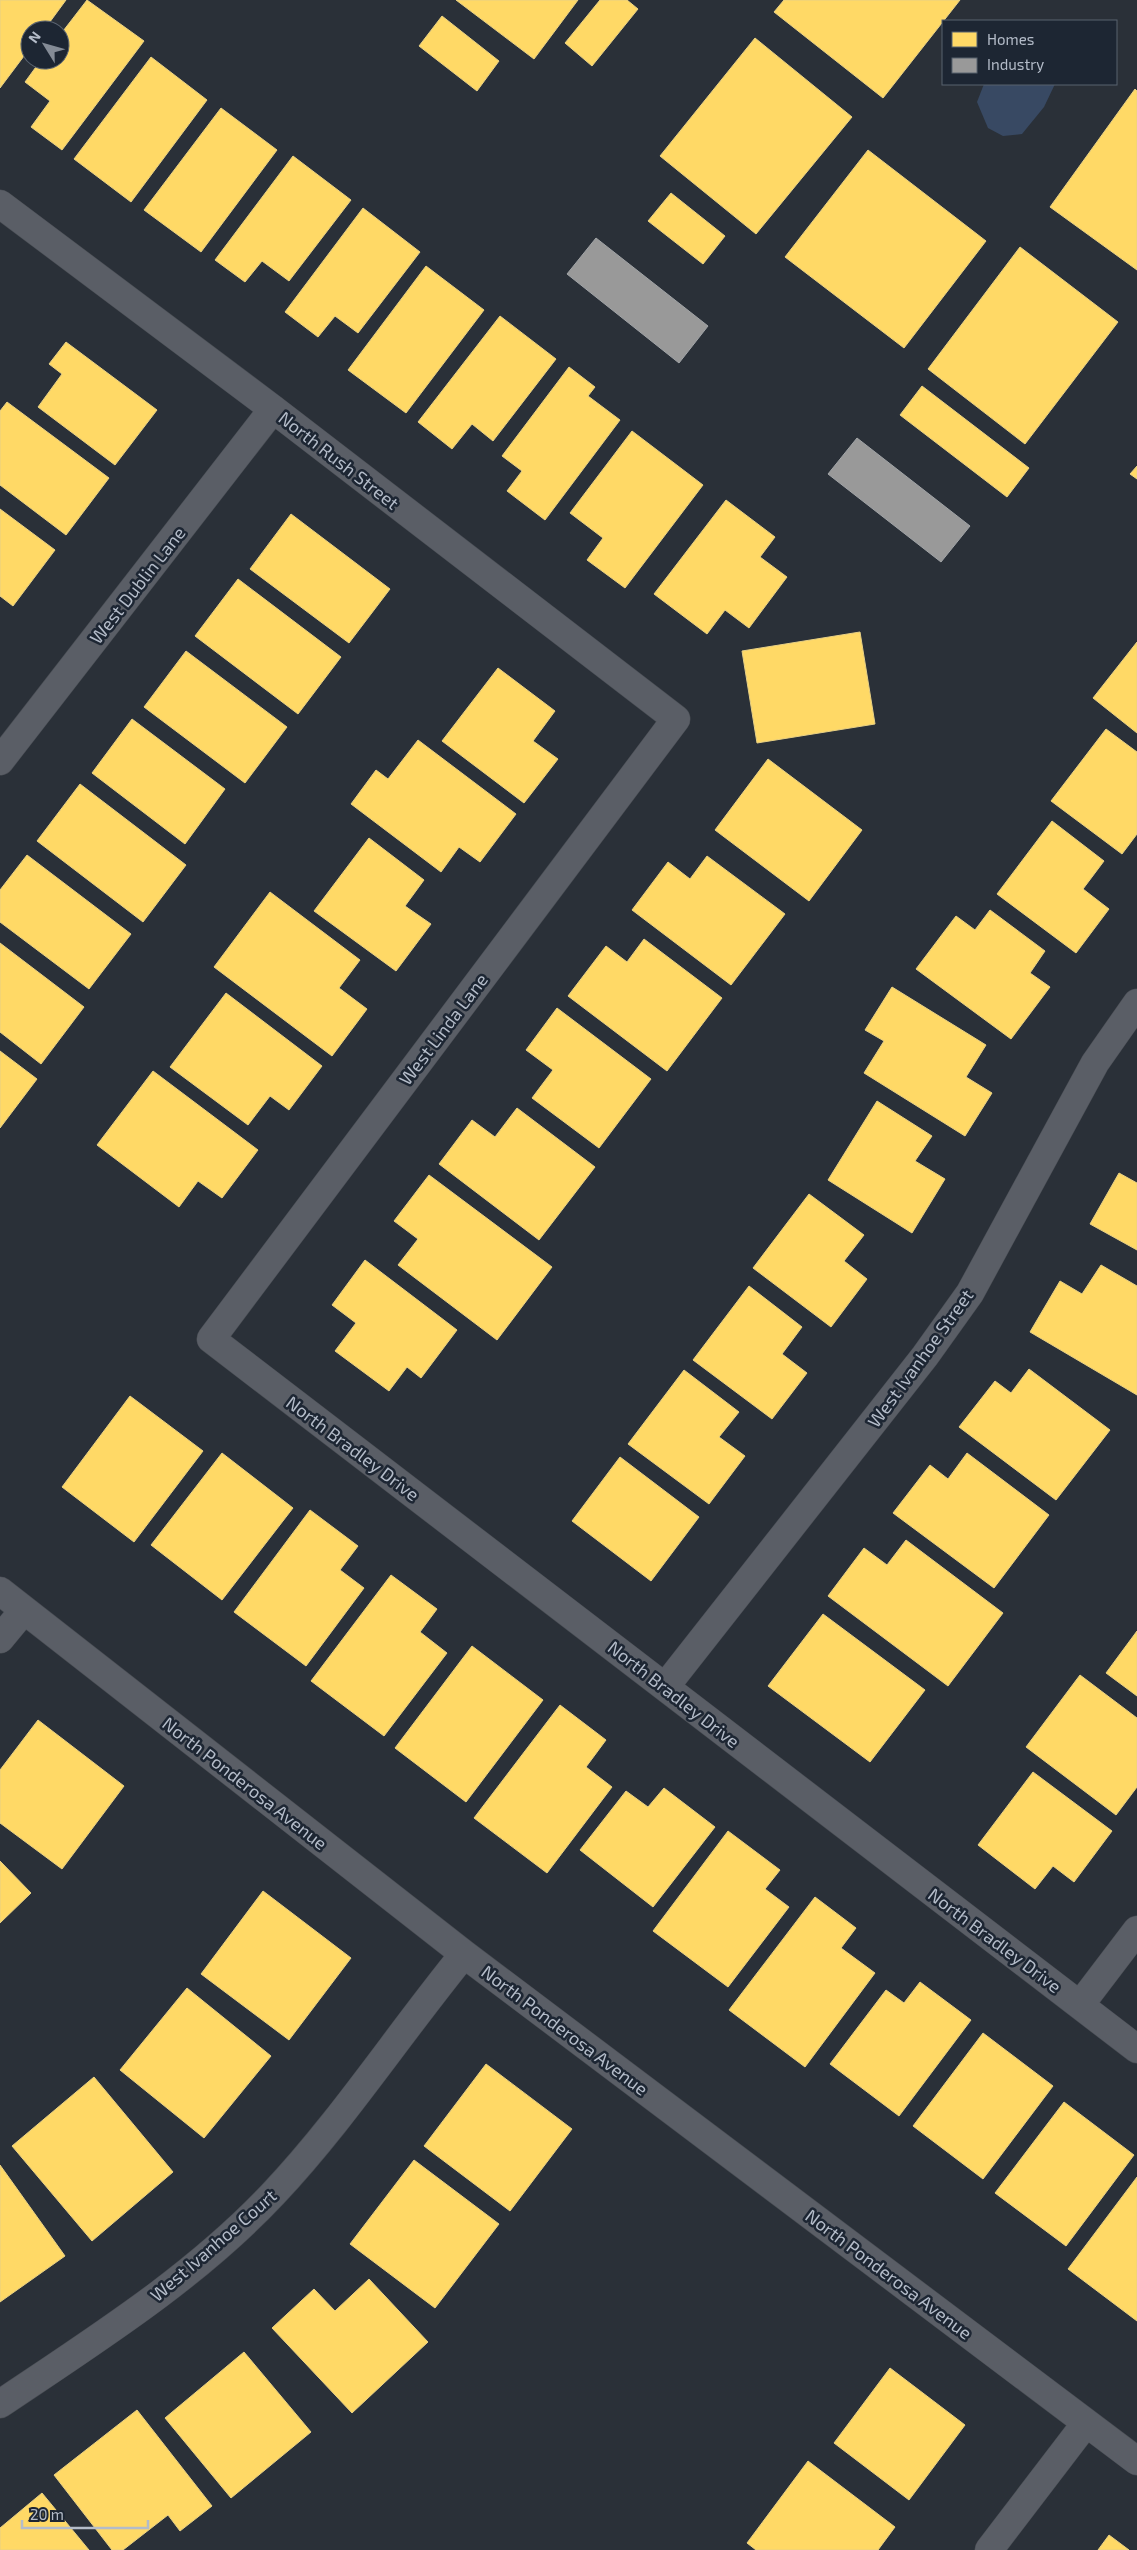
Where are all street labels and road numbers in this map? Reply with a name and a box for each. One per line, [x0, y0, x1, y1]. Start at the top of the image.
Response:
street label: North Rush Street [275, 406, 404, 514]
street label: West Dublin Lane [84, 522, 190, 648]
street label: West Linda Lane [394, 969, 492, 1089]
street label: West Ivanhoe Street [863, 1285, 978, 1431]
street label: North Bradley Drive [282, 1391, 424, 1505]
street label: North Bradley Drive [604, 1636, 744, 1752]
street label: North Ponderosa Avenue [158, 1712, 332, 1854]
street label: North Bradley Drive [924, 1883, 1066, 1997]
street label: North Ponderosa Avenue [477, 1960, 653, 2100]
street label: West Ivanhoe Court [145, 2184, 281, 2306]
street label: North Ponderosa Avenue [801, 2204, 977, 2344]

